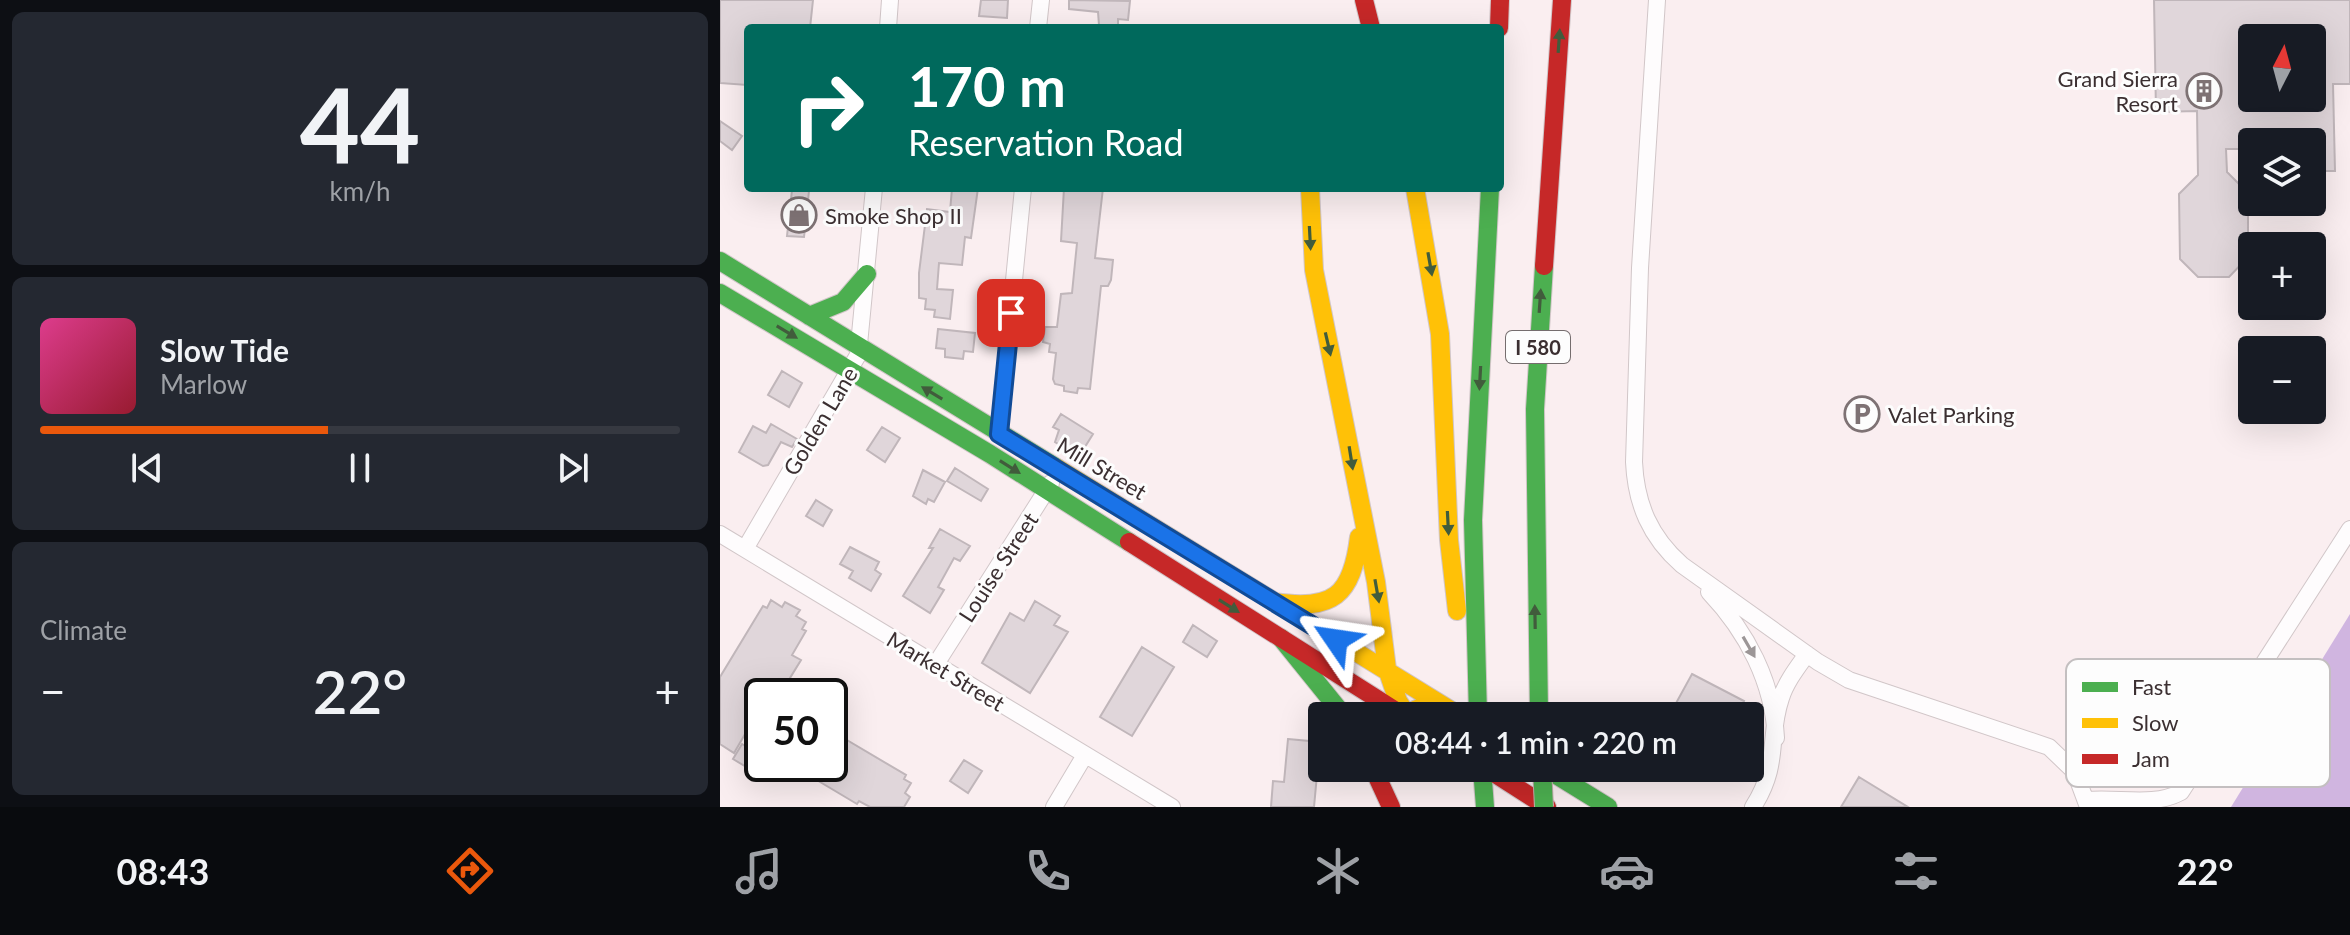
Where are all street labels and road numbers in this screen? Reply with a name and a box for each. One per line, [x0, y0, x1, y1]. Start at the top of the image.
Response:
road number: I 580 [1506, 331, 1570, 363]
street label: Golden Lane [777, 362, 863, 480]
street label: Mill Street [1052, 431, 1152, 505]
street label: Louise Street [953, 507, 1043, 627]
street label: Market Street [882, 625, 1010, 717]

